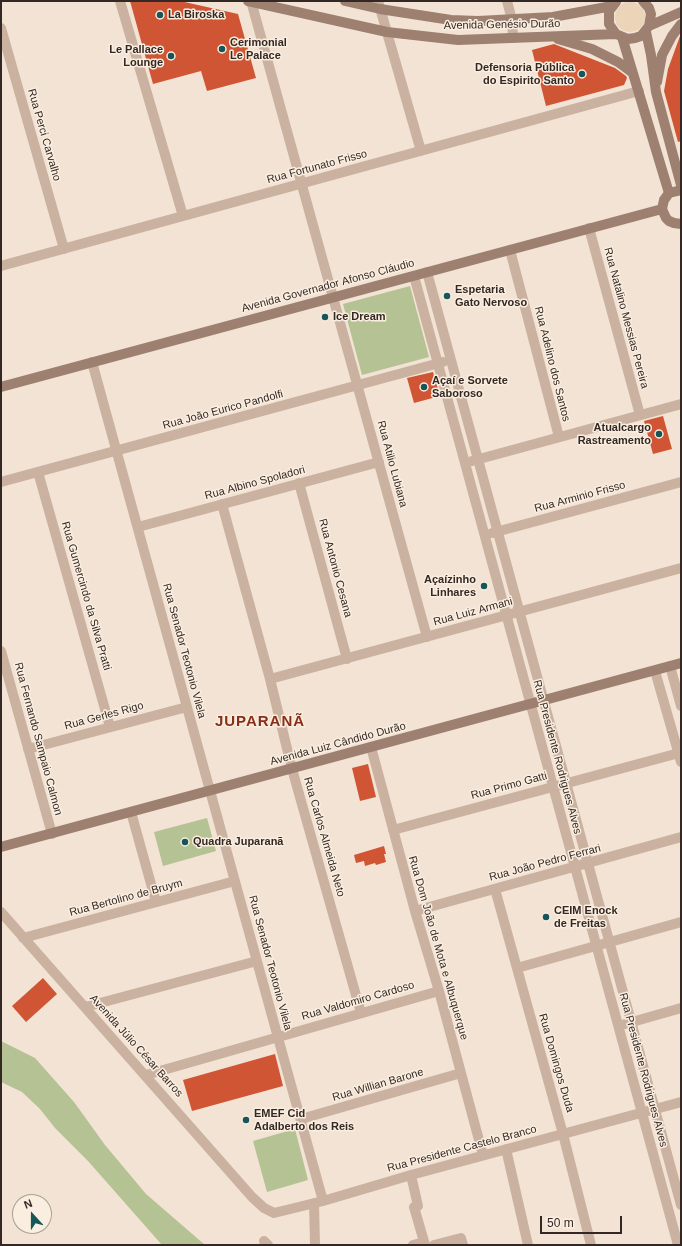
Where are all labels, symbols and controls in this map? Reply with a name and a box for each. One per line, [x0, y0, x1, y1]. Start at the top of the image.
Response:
place label: La Biroska [168, 8, 224, 22]
marker: La Biroska [155, 10, 165, 20]
street label: Avenida Genésio Durão [444, 17, 560, 33]
place label: Cerimonial Le Palace [230, 36, 287, 62]
place label: Le Pallace Lounge [109, 43, 163, 69]
marker: Cerimonial Le Palace [217, 44, 227, 54]
marker: Le Pallace Lounge [166, 51, 176, 61]
place label: Defensoria Pública do Espirito Santo [475, 61, 574, 87]
marker: Defensoria Pública do Espirito Santo [577, 69, 587, 79]
street label: Rua Perci Carvalho [25, 87, 63, 183]
street label: Rua Fortunato Frisso [265, 147, 369, 187]
street label: Rua Natalino Messias Pereira [601, 246, 651, 390]
street label: Avenida Governador Afonso Cláudio [240, 257, 416, 315]
place label: Espetaria Gato Nervoso [455, 283, 527, 309]
marker: Espetaria Gato Nervoso [442, 291, 452, 301]
street label: Rua Adelino dos Santos [531, 305, 573, 423]
place label: Ice Dream [333, 310, 386, 324]
marker: Ice Dream [320, 312, 330, 322]
place label: Açaí e Sorvete Saboroso [432, 374, 508, 400]
marker: Açaí e Sorvete Saboroso [419, 382, 429, 392]
street label: Rua João Eurico Pandolfi [161, 388, 285, 432]
street label: Rua Atilio Lubiana [374, 419, 410, 509]
place label: Atualcargo Rastreamento [578, 421, 651, 447]
marker: Atualcargo Rastreamento [654, 429, 664, 439]
street label: Rua Albino Spoladori [203, 463, 307, 503]
street label: Rua Arminio Frisso [533, 479, 627, 515]
street label: Rua Antonio Cesana [315, 517, 355, 619]
street label: Rua Gumercindo da Silva Pratti [58, 520, 114, 672]
place label: Açaízinho Linhares [424, 573, 476, 599]
marker: Açaízinho Linhares [479, 581, 489, 591]
street label: Rua Senador Teotonio Vilela [160, 582, 208, 720]
street label: Rua Luiz Armani [432, 595, 514, 629]
street label: Rua Fernando Sampaio Calmon [11, 661, 65, 817]
street label: Rua Presidente Rodrigues Alves [530, 679, 584, 835]
street label: Rua Gerles Rigo [63, 699, 145, 733]
district label: JUPARANÃ [215, 713, 305, 731]
street label: Avenida Luiz Cândido Durão [269, 720, 407, 768]
street label: Rua Primo Gatti [470, 769, 548, 803]
street label: Rua Carlos Almeida Neto [301, 776, 347, 898]
place label: Quadra Juparanã [193, 835, 283, 849]
marker: Quadra Juparanã [180, 837, 190, 847]
street label: Rua João Pedro Ferrari [488, 842, 602, 884]
street label: Rua Dom João de Mota e Albuquerque [405, 854, 471, 1042]
street label: Rua Bertolino de Bruym [68, 877, 184, 919]
street label: Rua Senador Teotonio Vilela [246, 894, 294, 1032]
place label: CEIM Enock de Freitas [554, 904, 618, 930]
marker: CEIM Enock de Freitas [541, 912, 551, 922]
street label: Rua Valdomiro Cardoso [300, 979, 416, 1023]
street label: Avenida Júlio César Barros [87, 992, 185, 1100]
street label: Rua Presidente Rodrigues Alves [616, 992, 670, 1148]
street label: Rua Domingos Duda [536, 1012, 576, 1114]
street label: Rua Willian Barone [331, 1066, 425, 1104]
place label: EMEF Cid Adalberto dos Reis [254, 1107, 354, 1133]
marker: EMEF Cid Adalberto dos Reis [241, 1115, 251, 1125]
street label: Rua Presidente Castelo Branco [386, 1123, 538, 1175]
north arrow [12, 1194, 52, 1234]
text: N [22, 1197, 34, 1211]
scale bar [542, 1208, 624, 1234]
text: 50 m [547, 1216, 574, 1230]

